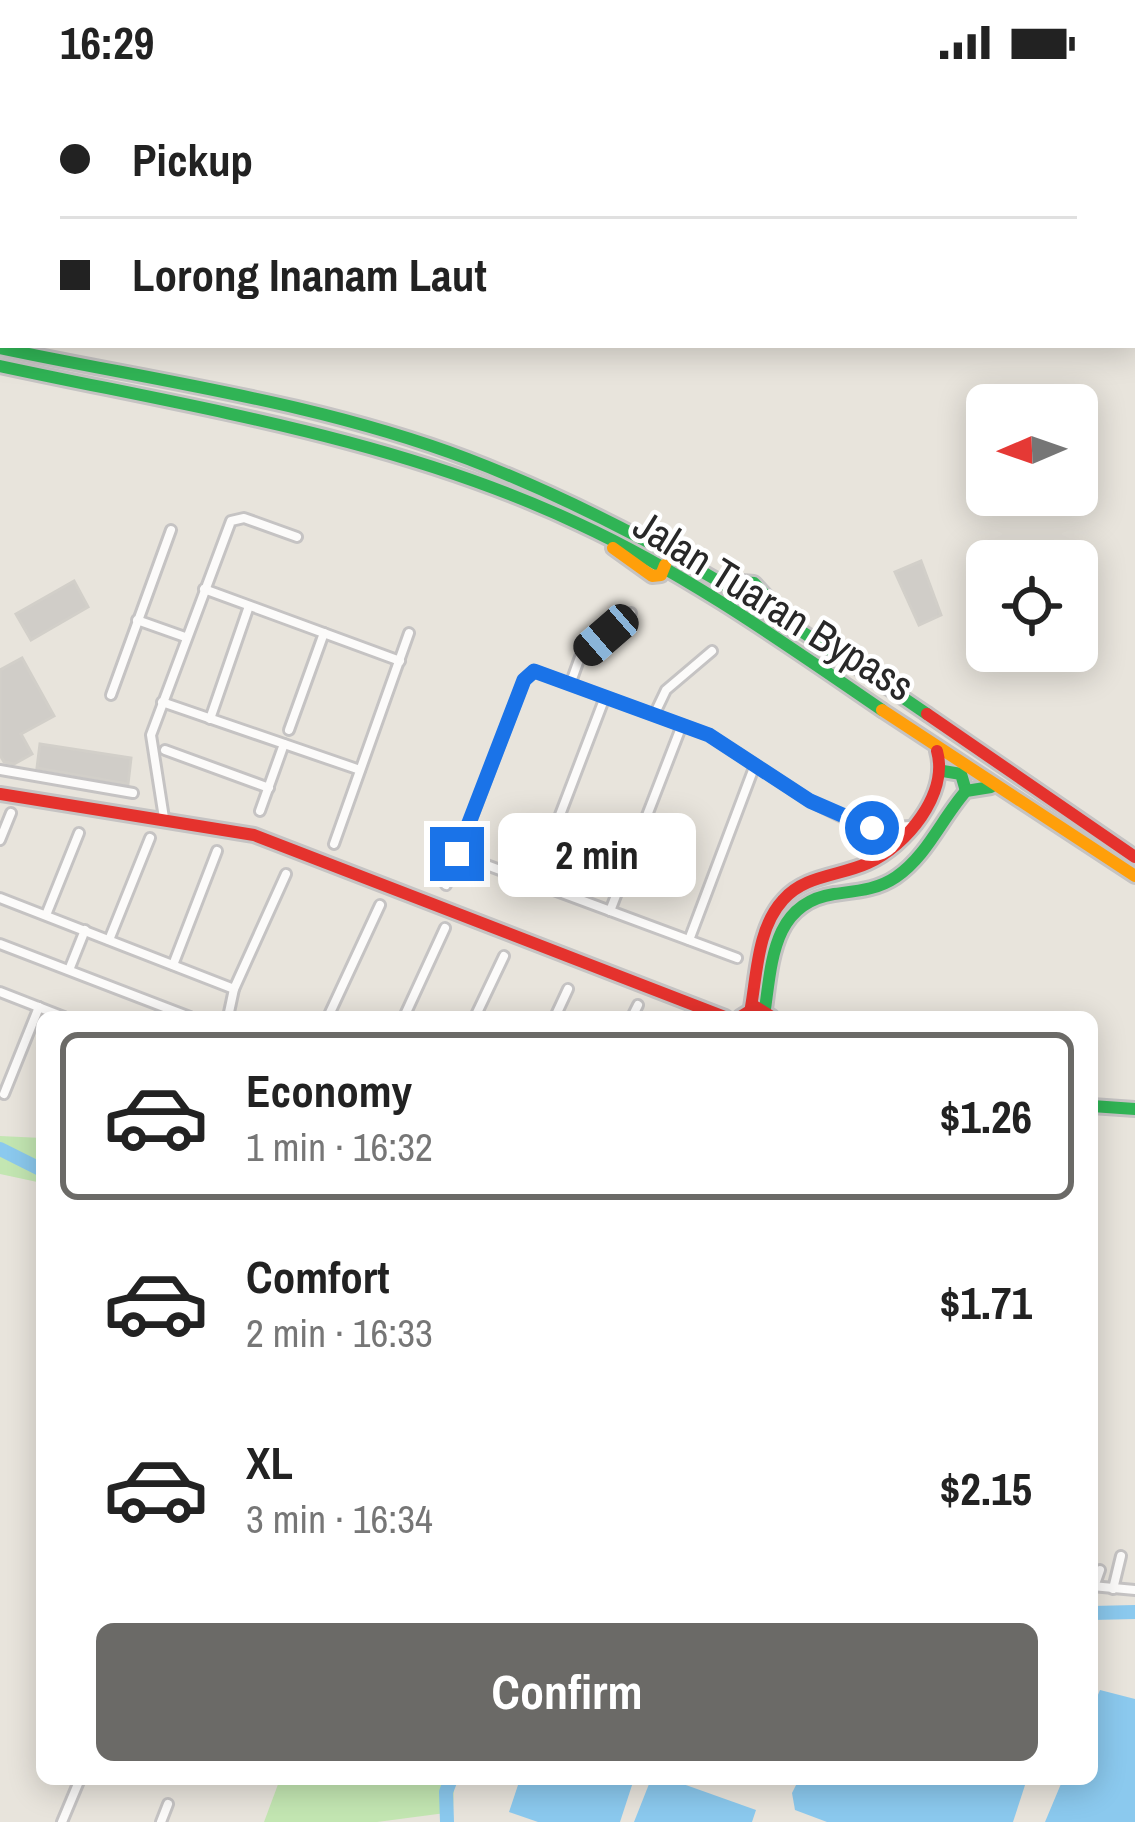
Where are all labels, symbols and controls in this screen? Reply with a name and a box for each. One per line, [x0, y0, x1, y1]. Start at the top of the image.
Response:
text: 16:29 [60, 12, 154, 73]
text: Pickup [132, 129, 253, 190]
text: Lorong Inanam Laut [132, 244, 487, 305]
north arrow [966, 384, 1098, 516]
map controls [966, 384, 1098, 672]
street label: Jalan Tuaran Bypass [623, 496, 925, 714]
button: locate [966, 540, 1098, 672]
car [567, 598, 645, 672]
route start [845, 801, 899, 855]
callout: 2 min [499, 812, 697, 896]
route end [430, 827, 484, 881]
text: 2 min [555, 829, 639, 881]
text: Economy [246, 1060, 412, 1121]
icon: car [102, 1062, 210, 1170]
text: $1.26 [940, 1086, 1032, 1147]
text: 1 min · 16:32 [246, 1121, 433, 1173]
text: Comfort [246, 1246, 389, 1307]
icon: car [102, 1248, 210, 1356]
text: $1.71 [940, 1272, 1032, 1333]
text: 2 min · 16:33 [246, 1307, 433, 1359]
text: XL [246, 1432, 293, 1493]
icon: car [102, 1434, 210, 1542]
text: $2.15 [940, 1458, 1032, 1519]
text: 3 min · 16:34 [246, 1493, 433, 1545]
button: Confirm [96, 1623, 1038, 1761]

